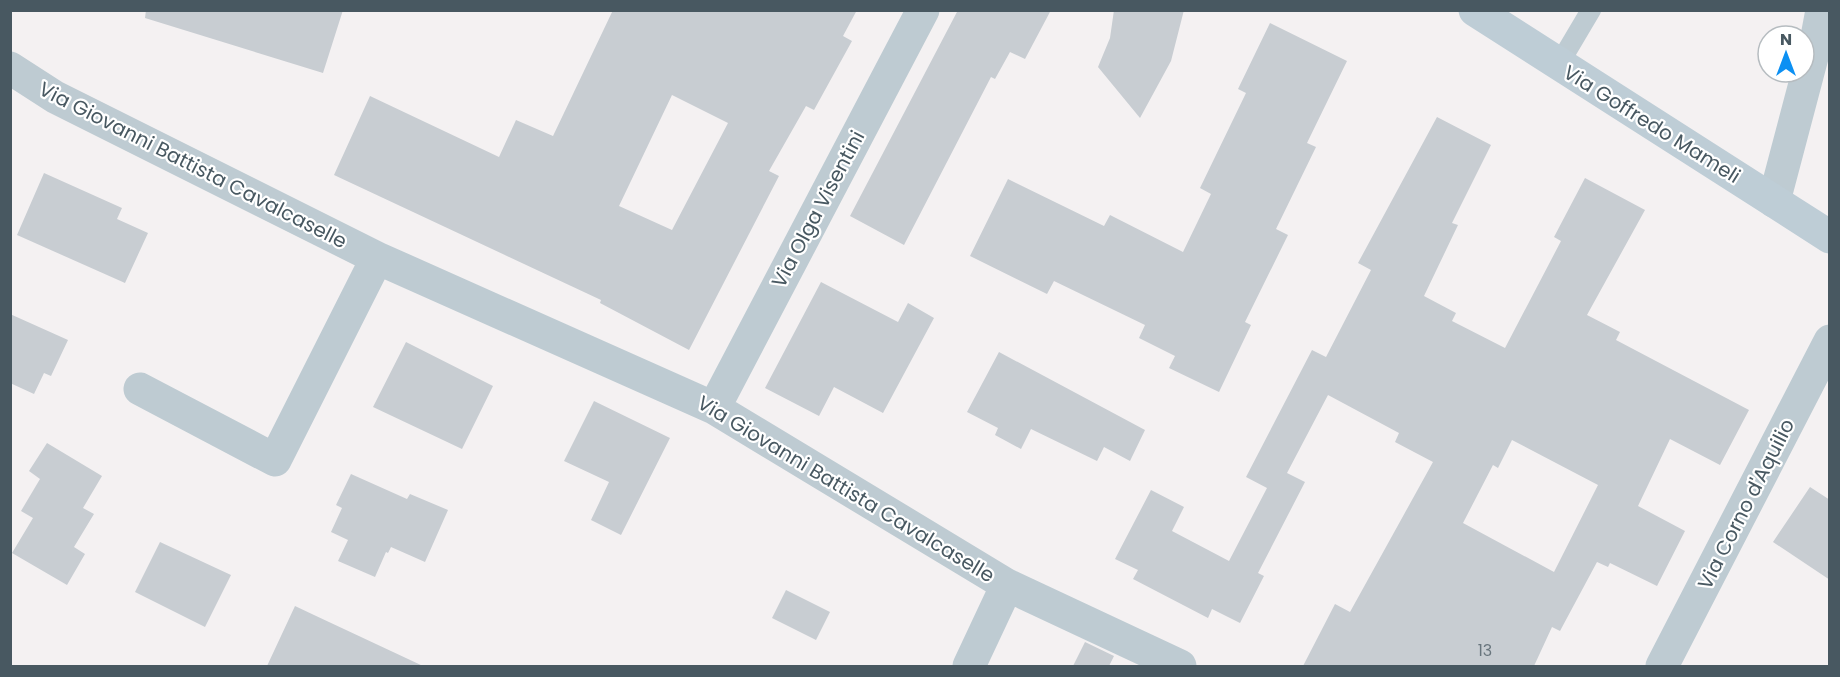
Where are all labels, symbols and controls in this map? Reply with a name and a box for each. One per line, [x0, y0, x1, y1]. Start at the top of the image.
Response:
north arrow [1756, 24, 1816, 84]
text: N [1780, 28, 1792, 51]
street label: Via Goffredo Mameli [1558, 58, 1746, 190]
street label: Via Giovanni Battista Cavalcaselle [34, 75, 352, 255]
street label: Via Olga Visentini [765, 125, 871, 293]
street label: Via Giovanni Battista Cavalcaselle [692, 389, 1000, 589]
street label: Via Corno d'Aquilio [1691, 414, 1801, 594]
house number: 13 [1478, 639, 1492, 662]

